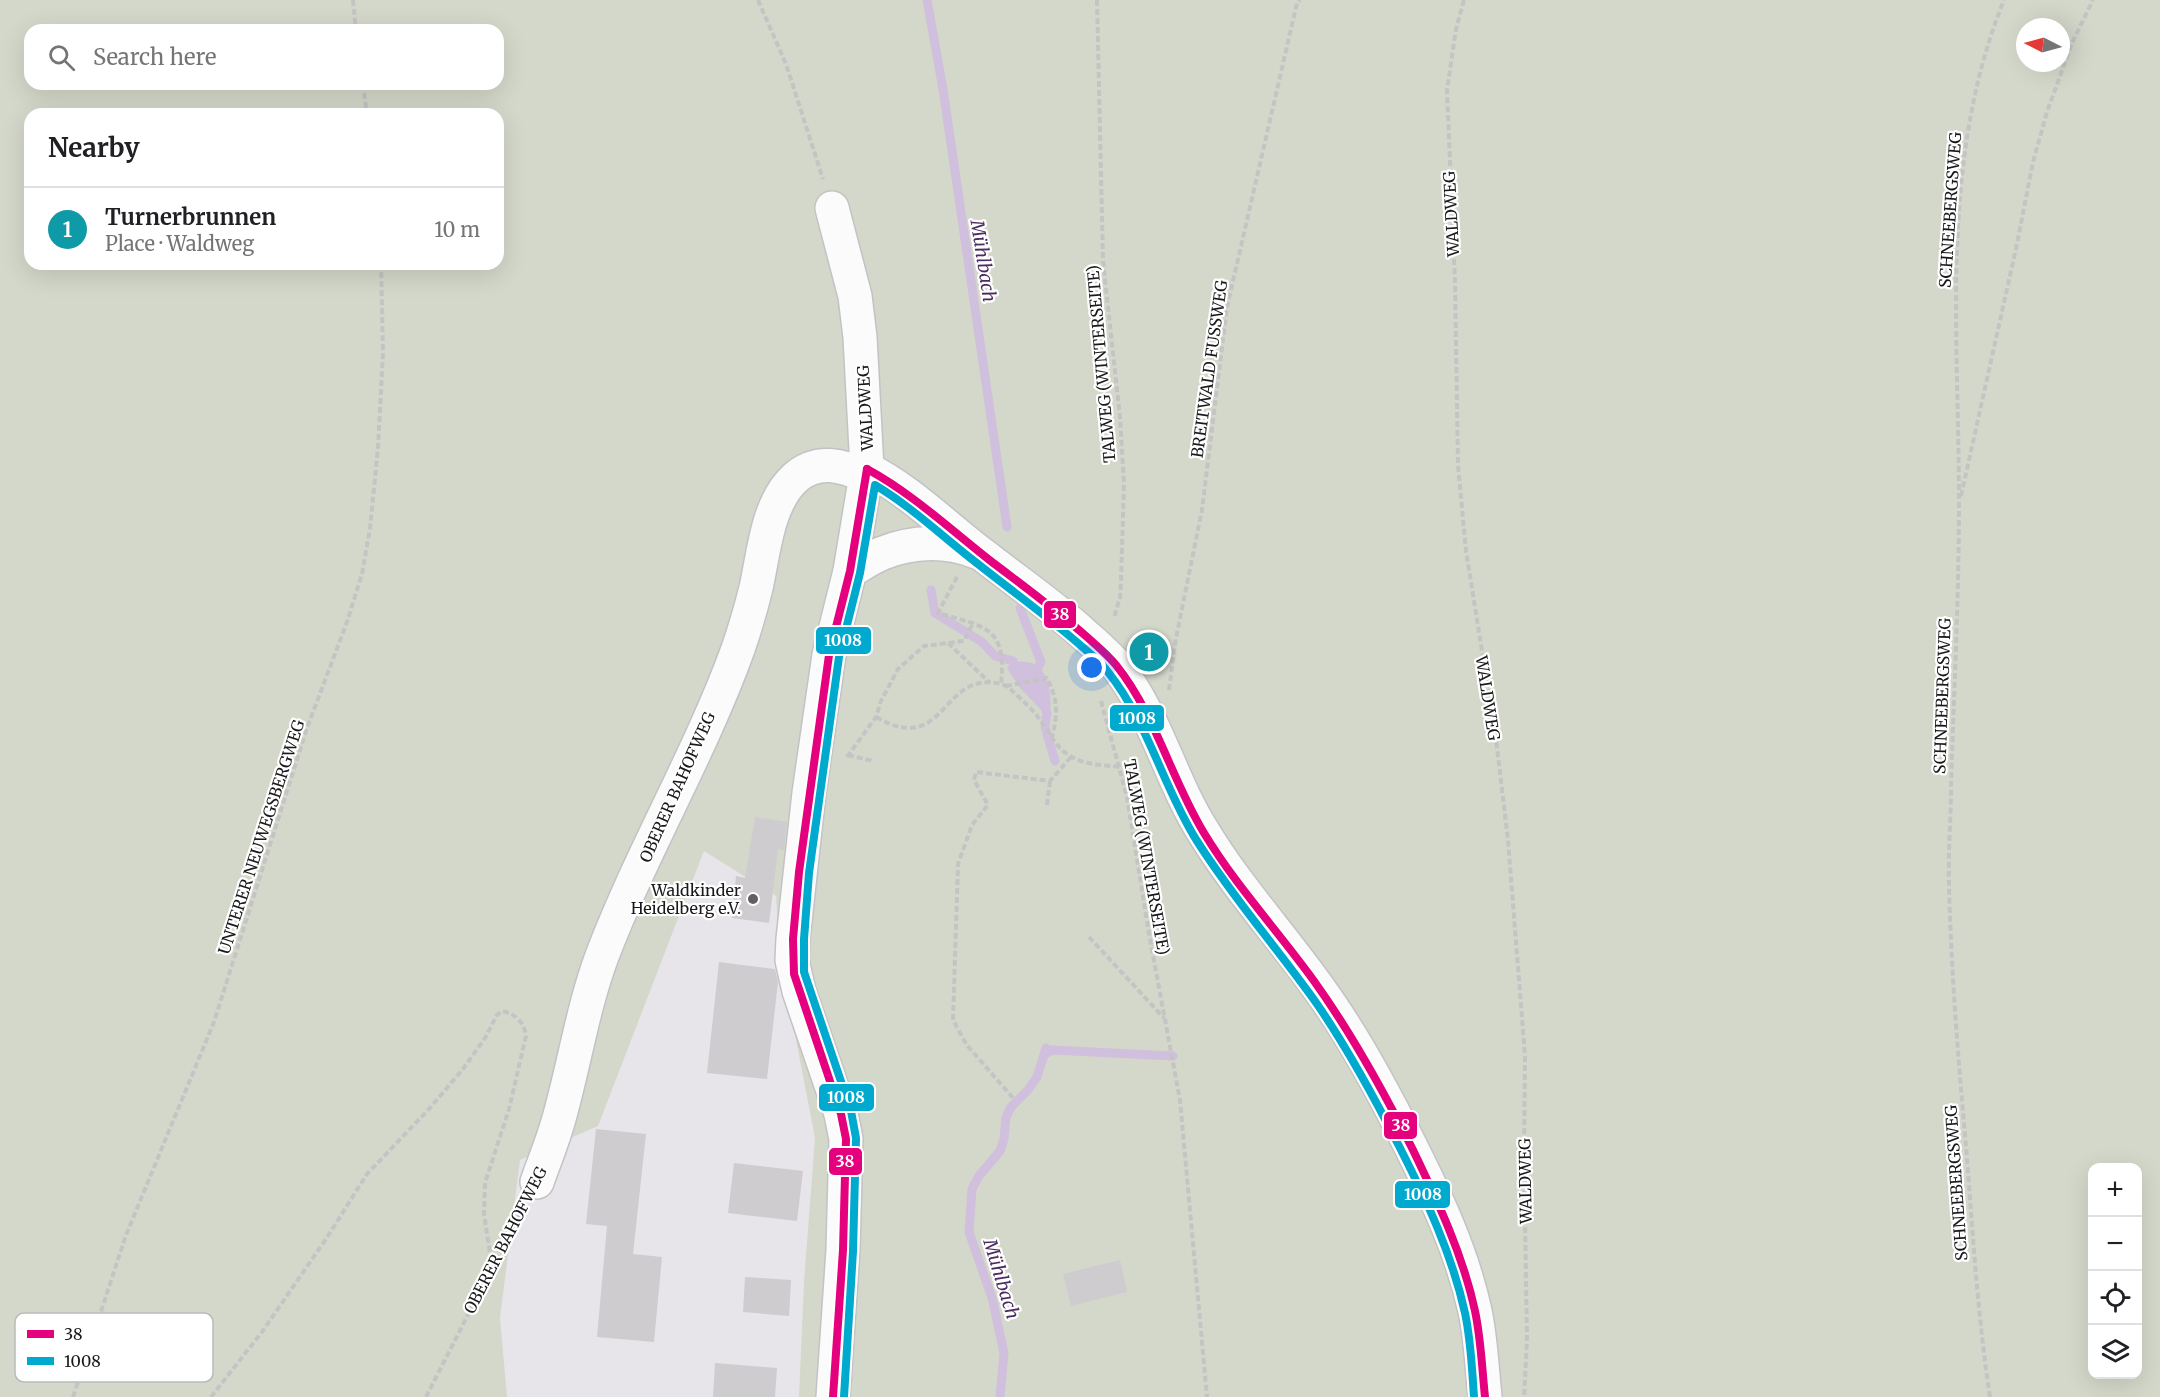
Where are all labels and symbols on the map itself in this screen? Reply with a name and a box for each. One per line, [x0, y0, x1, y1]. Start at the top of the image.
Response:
north arrow [2016, 18, 2070, 72]
street label: SCHNEEBERGSWEG [1935, 131, 1965, 289]
street label: WALDWEG [1439, 170, 1463, 258]
water label: Mühlbach [966, 217, 1001, 304]
street label: TALWEG (WINTERSEITE) [1082, 264, 1120, 464]
street label: BREITWALD FUSSWEG [1187, 278, 1231, 459]
street label: WALDWEG [853, 364, 877, 452]
line badge: 38 [1043, 600, 1077, 629]
text: 38 [1051, 604, 1070, 624]
street label: SCHNEEBERGSWEG [1929, 617, 1955, 774]
line badge: 1008 [815, 626, 872, 655]
text: 1008 [824, 630, 862, 650]
pin: 1 [1130, 630, 1168, 674]
your location [1077, 653, 1106, 682]
street label: WALDWEG [1471, 653, 1505, 742]
line badge: 1008 [1109, 704, 1165, 732]
street label: OBERER BAHOFWEG [635, 708, 719, 865]
text: 1008 [1118, 708, 1156, 728]
street label: UNTERER NEUWEGSBERGWEG [214, 717, 309, 957]
street label: TALWEG (WINTERSEITE) [1120, 758, 1174, 956]
place label: Waldkinder Heidelberg e.V. [631, 880, 741, 918]
marker: Waldkinder Heidelberg e.V. [746, 892, 760, 906]
line badge: 1008 [818, 1083, 875, 1112]
text: 1008 [827, 1087, 865, 1107]
street label: SCHNEEBERGSWEG [1941, 1104, 1971, 1262]
line badge: 38 [1383, 1111, 1418, 1140]
text: 38 [1392, 1115, 1411, 1135]
street label: WALDWEG [1514, 1138, 1536, 1225]
line badge: 38 [828, 1147, 863, 1176]
text: 38 [836, 1151, 855, 1171]
street label: OBERER BAHOFWEG [459, 1163, 551, 1317]
line badge: 1008 [1394, 1180, 1451, 1209]
text: 1008 [1404, 1184, 1442, 1204]
water label: Mühlbach [978, 1235, 1025, 1322]
legend [15, 1313, 213, 1382]
text: 38 [64, 1324, 83, 1344]
text: 1008 [64, 1351, 101, 1371]

